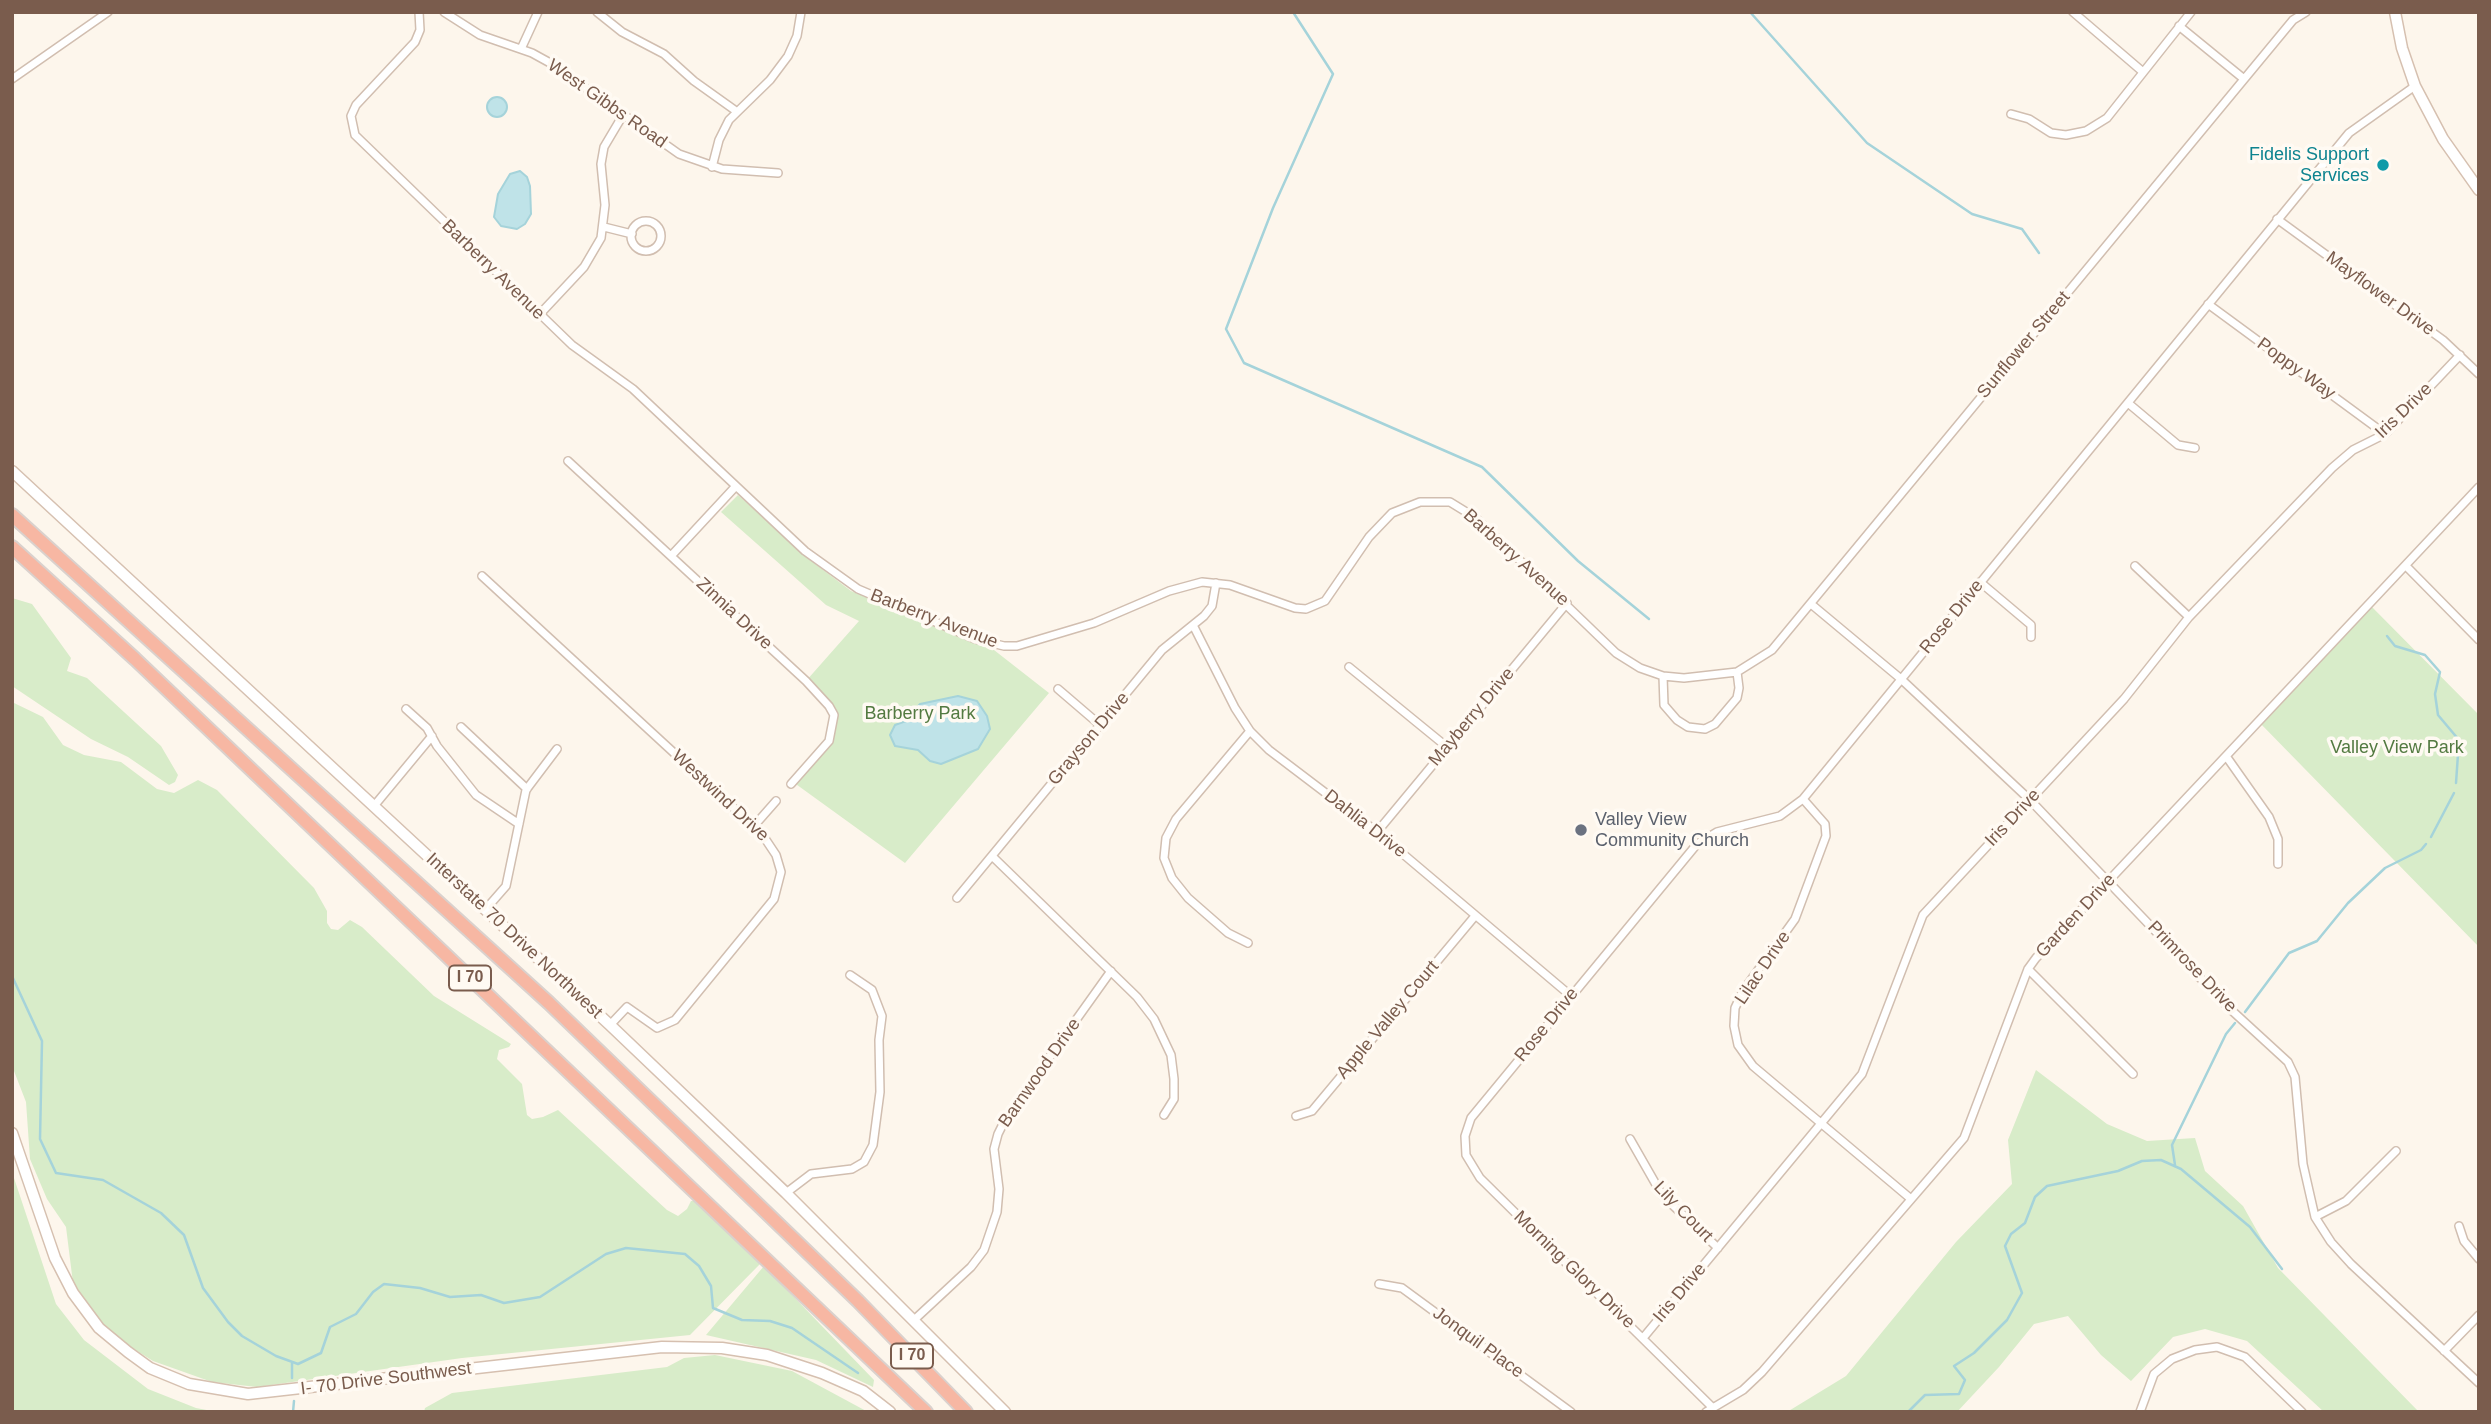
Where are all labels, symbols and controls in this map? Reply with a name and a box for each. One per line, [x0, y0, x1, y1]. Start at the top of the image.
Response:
street label: West Gibbs Road [543, 55, 671, 153]
place label: Fidelis Support Services [2249, 144, 2369, 186]
marker: Fidelis Support Services [2375, 157, 2391, 173]
street label: Barberry Avenue [437, 215, 549, 325]
street label: Mayflower Drive [2321, 247, 2439, 341]
street label: Sunflower Street [1973, 287, 2075, 403]
street label: Poppy Way [2253, 333, 2339, 405]
street label: Iris Drive [2371, 379, 2437, 443]
street label: Barberry Avenue [1459, 505, 1573, 611]
street label: Zinnia Drive [692, 573, 776, 655]
street label: Rose Drive [1916, 576, 1988, 658]
street label: Barberry Avenue [867, 585, 1001, 653]
street label: Mayberry Drive [1425, 663, 1519, 771]
street label: Grayson Drive [1044, 688, 1134, 790]
park label: Barberry Park [864, 703, 976, 725]
park label: Valley View Park [2330, 737, 2464, 759]
street label: Westwind Drive [667, 746, 773, 846]
street label: Dahlia Drive [1320, 785, 1410, 863]
street label: Iris Drive [1981, 785, 2045, 851]
place label: Valley View Community Church [1595, 809, 1749, 852]
marker: Valley View Community Church [1573, 822, 1589, 838]
street label: Interstate 70 Drive Northwest [421, 849, 607, 1023]
street label: Garden Drive [2032, 869, 2120, 963]
street label: Primrose Drive [2143, 917, 2241, 1017]
street label: Lilac Drive [1731, 927, 1795, 1009]
street label: Apple Valley Court [1332, 956, 1444, 1084]
road number: I 70 [449, 966, 491, 990]
street label: Rose Drive [1511, 984, 1583, 1066]
street label: Barnwood Drive [994, 1014, 1086, 1132]
street label: Lily Court [1649, 1177, 1717, 1247]
street label: Morning Glory Drive [1509, 1207, 1639, 1333]
street label: Iris Drive [1649, 1259, 1711, 1327]
street label: Jonquil Place [1428, 1303, 1528, 1383]
road number: I 70 [891, 1344, 933, 1368]
street label: I- 70 Drive Southwest [299, 1358, 473, 1400]

